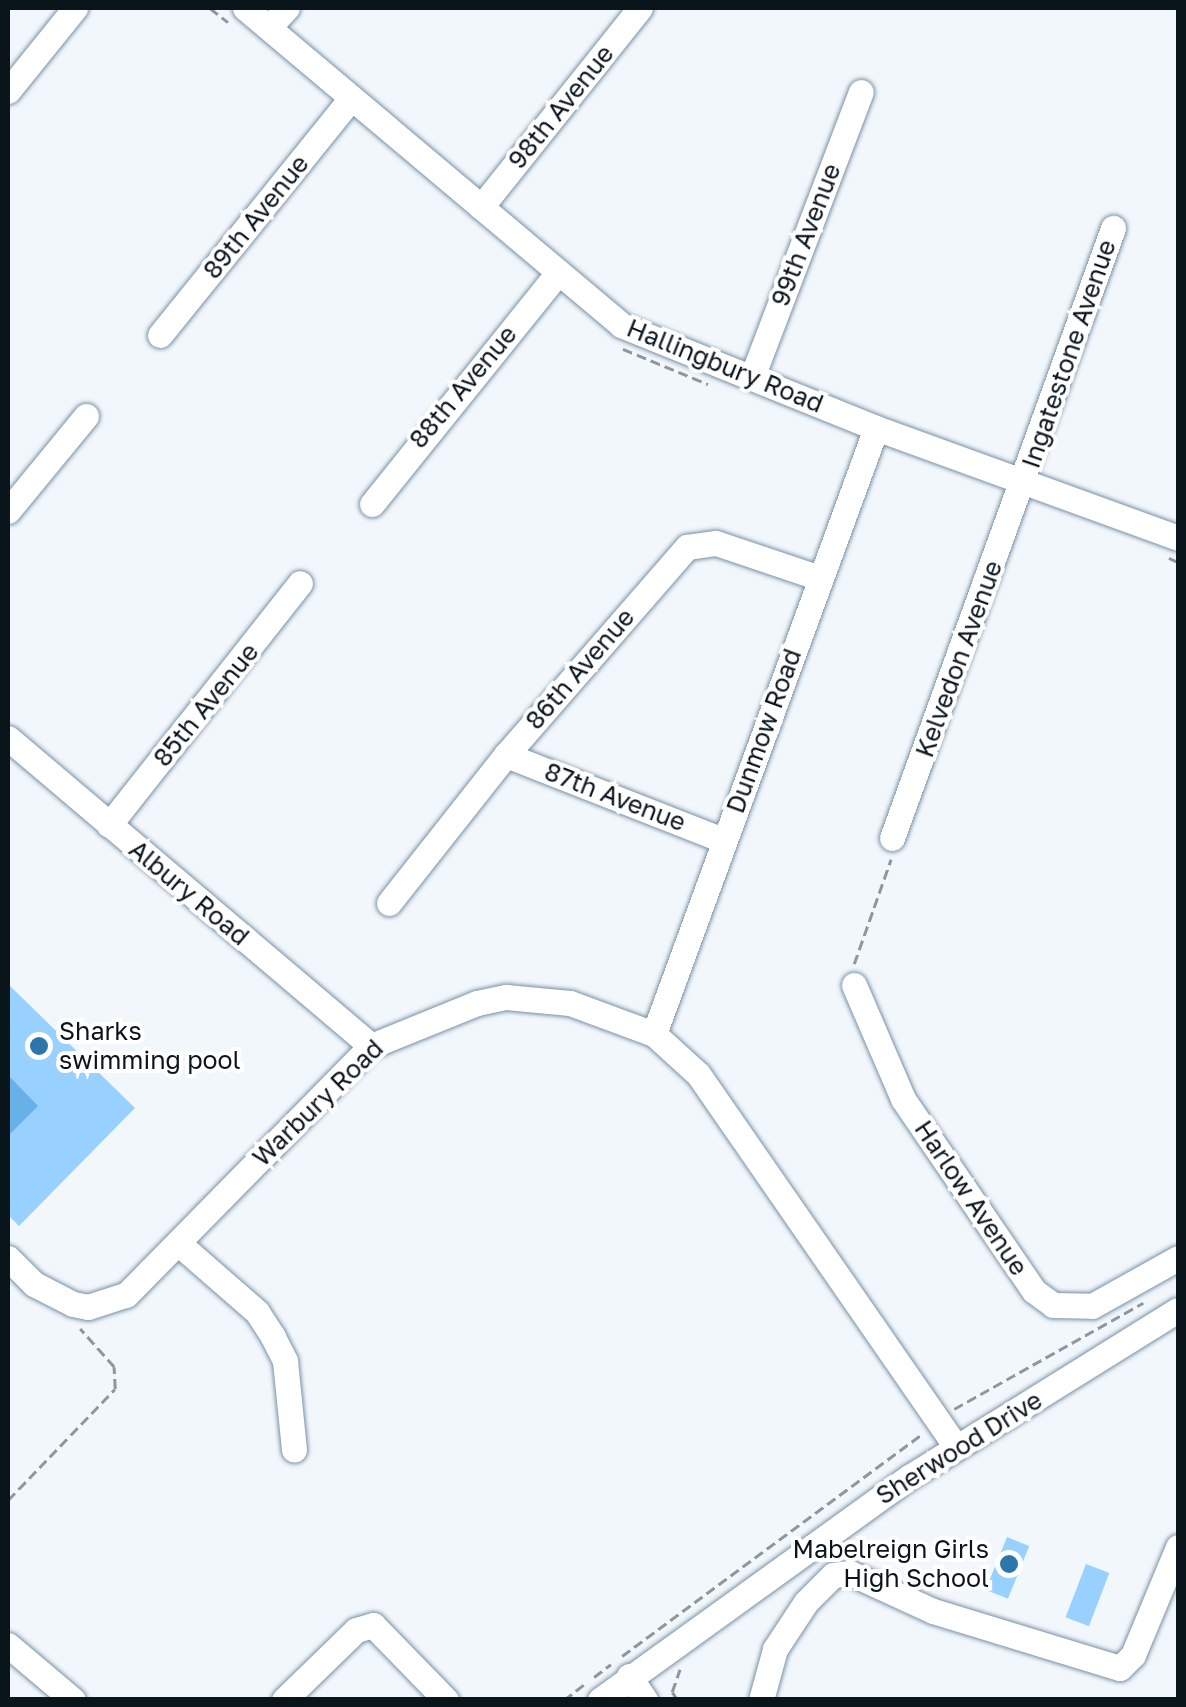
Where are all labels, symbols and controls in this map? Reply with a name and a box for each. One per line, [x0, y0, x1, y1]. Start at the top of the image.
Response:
street label: 98th Avenue [502, 39, 620, 175]
street label: 89th Avenue [197, 149, 315, 285]
street label: 99th Avenue [765, 160, 847, 310]
street label: Ingatestone Avenue [1016, 236, 1122, 472]
street label: Hallingbury Road [622, 313, 828, 419]
street label: 88th Avenue [403, 320, 523, 454]
street label: Kelvedon Avenue [910, 557, 1008, 761]
street label: 86th Avenue [519, 602, 641, 736]
street label: 85th Avenue [147, 637, 265, 773]
street label: Dunmow Road [720, 645, 808, 817]
street label: 87th Avenue [540, 756, 690, 838]
street label: Albury Road [123, 834, 255, 952]
place label: Sharks swimming pool [59, 1017, 241, 1076]
street label: Warbury Road [247, 1033, 389, 1173]
marker: Sharks swimming pool [28, 1035, 50, 1057]
street label: Harlow Avenue [908, 1115, 1034, 1281]
street label: Sherwood Drive [871, 1385, 1047, 1511]
place label: Mabelreign Girls High School [792, 1535, 989, 1594]
marker: Mabelreign Girls High School [998, 1553, 1020, 1575]

